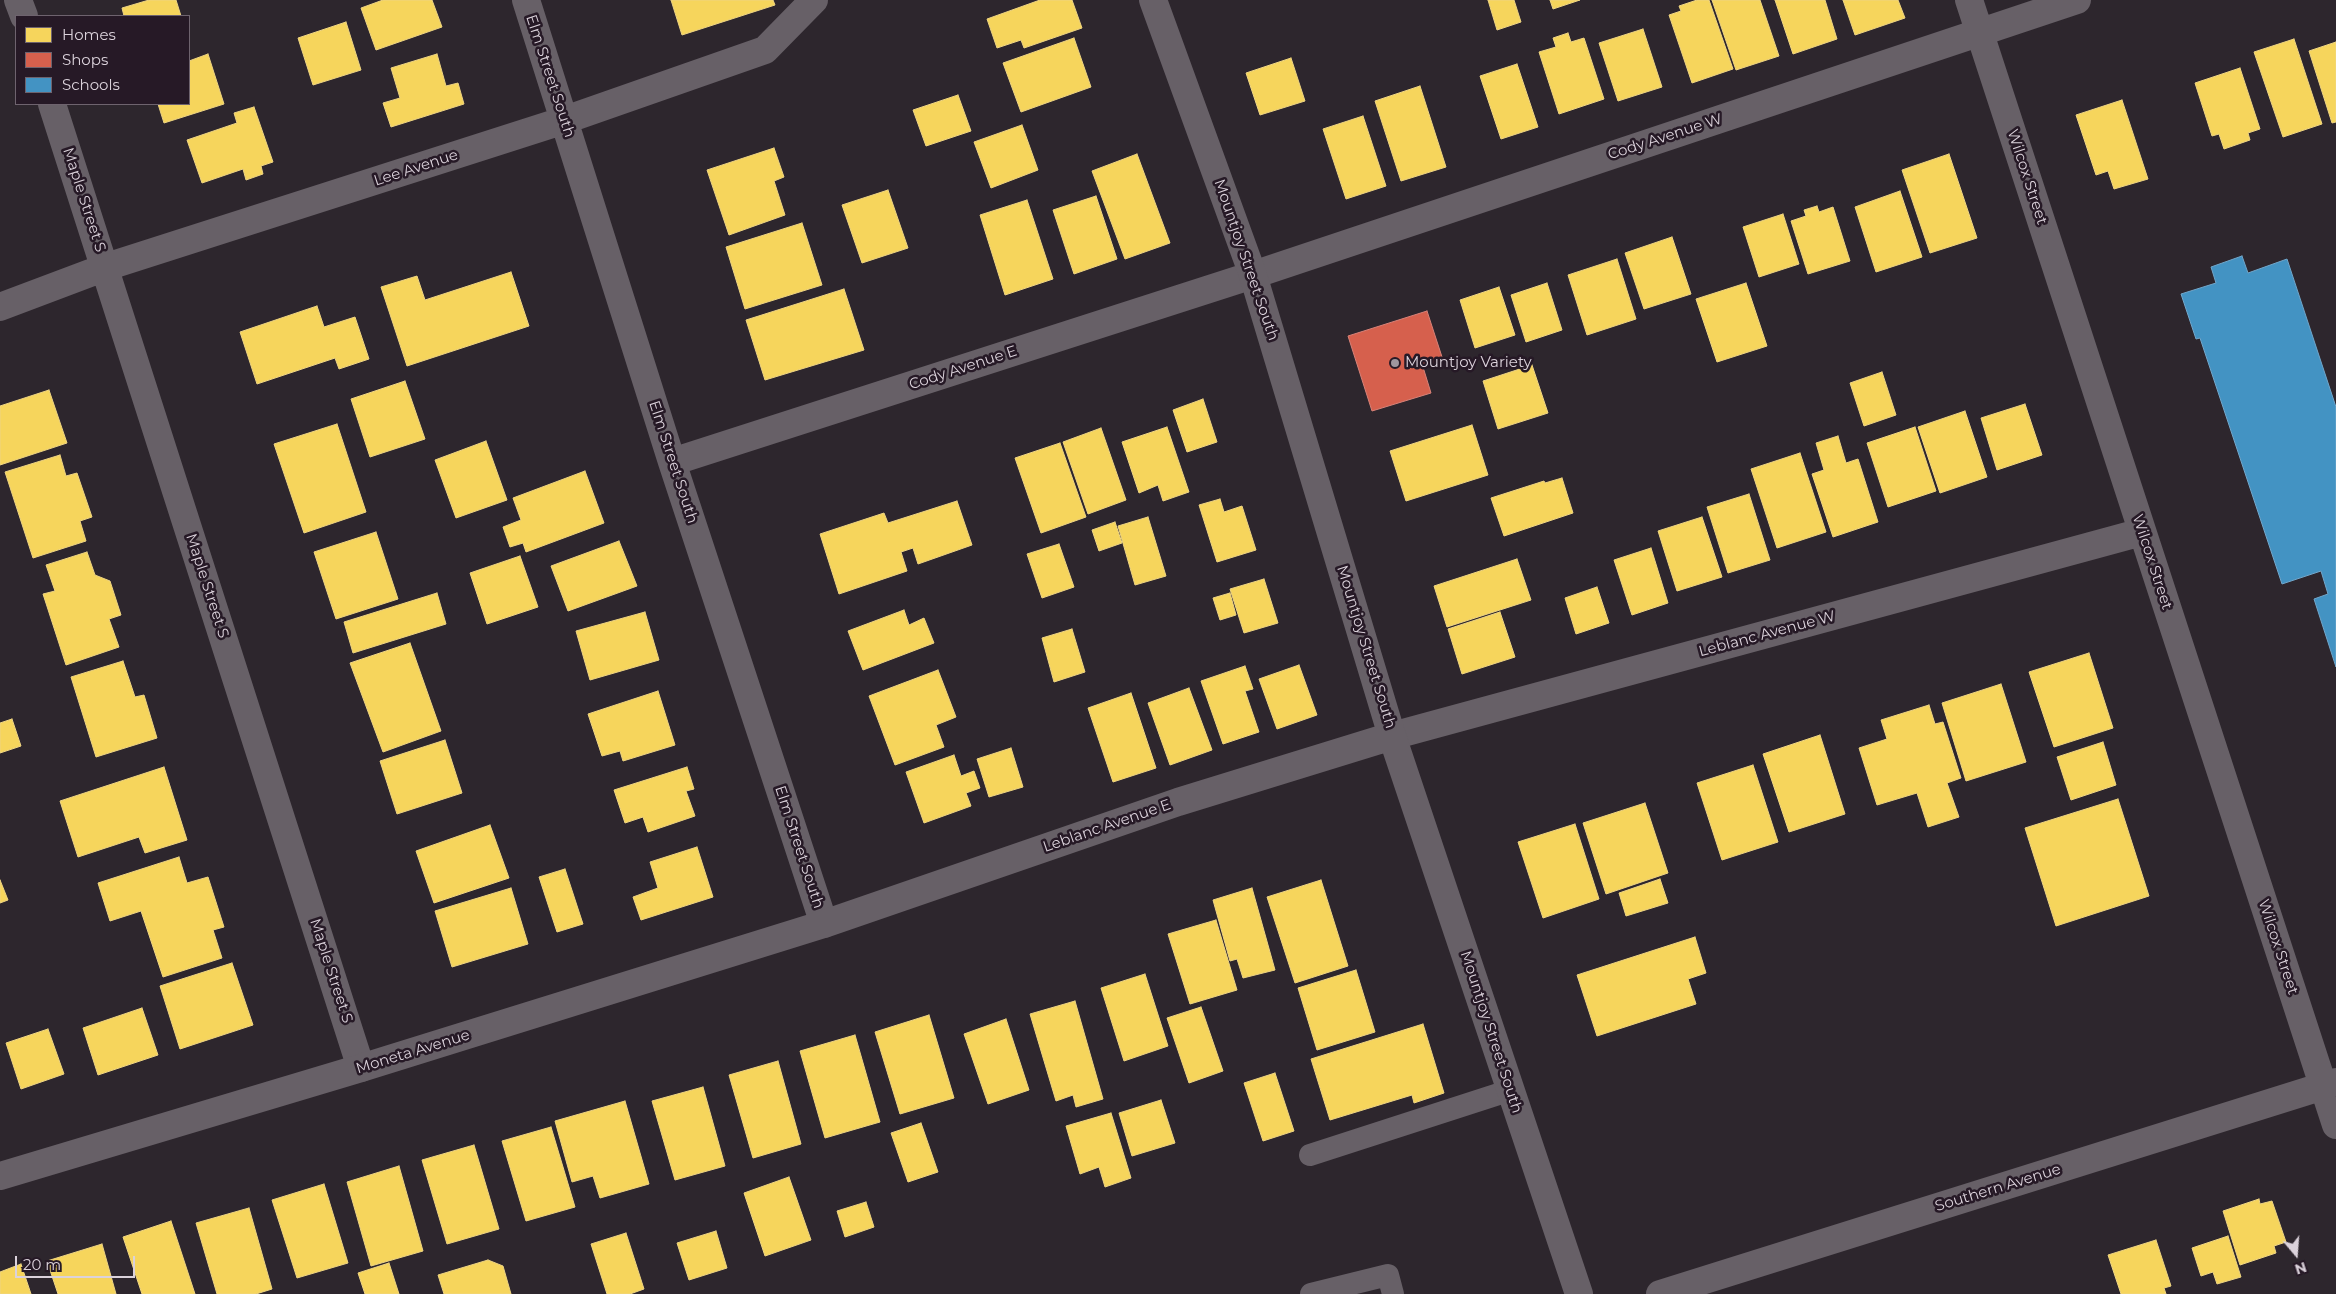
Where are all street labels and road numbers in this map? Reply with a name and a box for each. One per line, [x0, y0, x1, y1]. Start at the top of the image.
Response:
street label: Elm Street South [522, 12, 578, 140]
street label: Cody Avenue W [1606, 110, 1724, 164]
street label: Wilcox Street [2003, 127, 2051, 227]
street label: Maple Street S [59, 145, 109, 255]
street label: Lee Avenue [372, 146, 460, 190]
street label: Mountjoy Street South [1210, 177, 1282, 343]
street label: Cody Avenue E [907, 342, 1019, 394]
street label: Elm Street South [645, 398, 701, 526]
street label: Wilcox Street [2128, 512, 2176, 612]
street label: Maple Street S [182, 531, 232, 641]
street label: Mountjoy Street South [1333, 563, 1399, 731]
street label: Leblanc Avenue W [1697, 607, 1837, 661]
street label: Elm Street South [771, 783, 827, 911]
street label: Leblanc Avenue E [1041, 796, 1173, 856]
street label: Wilcox Street [2254, 897, 2302, 997]
street label: Maple Street S [306, 916, 356, 1026]
street label: Mountjoy Street South [1456, 949, 1526, 1115]
street label: Moneta Avenue [354, 1026, 472, 1078]
street label: Southern Avenue [1933, 1160, 2063, 1216]

